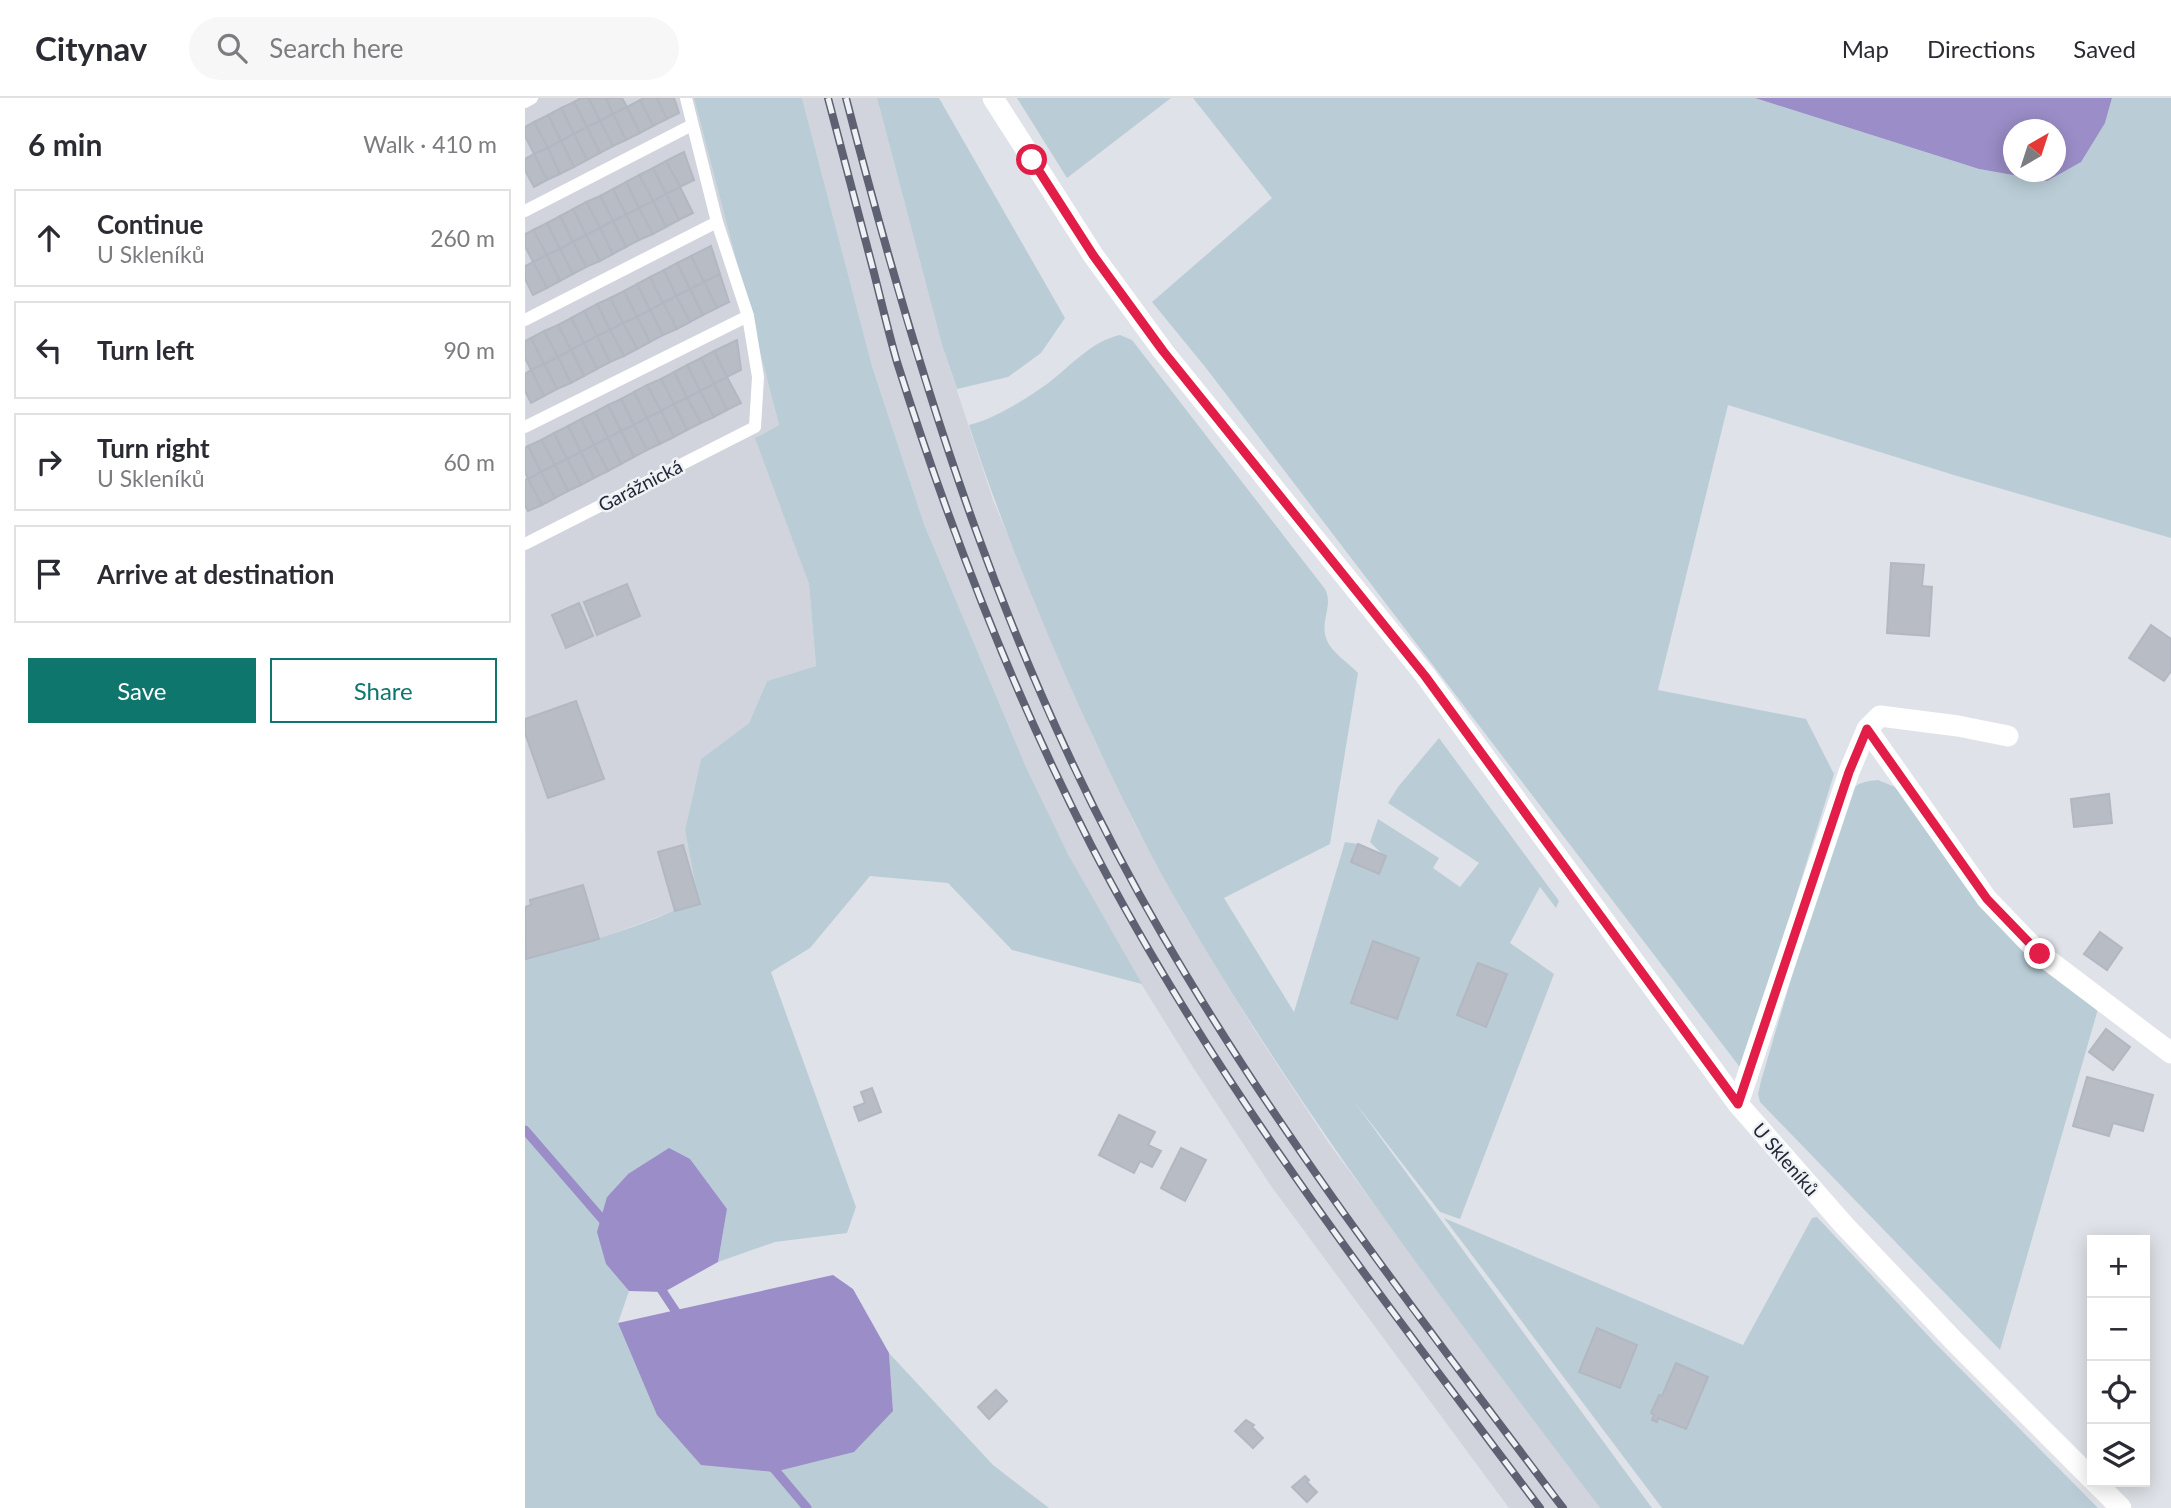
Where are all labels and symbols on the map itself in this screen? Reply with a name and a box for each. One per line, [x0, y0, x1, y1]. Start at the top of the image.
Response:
north arrow [2003, 119, 2066, 182]
route start [1016, 144, 1047, 175]
street label: Garážnická [594, 454, 686, 516]
route end [2024, 938, 2055, 969]
street label: U Skleníků [1748, 1118, 1824, 1200]

